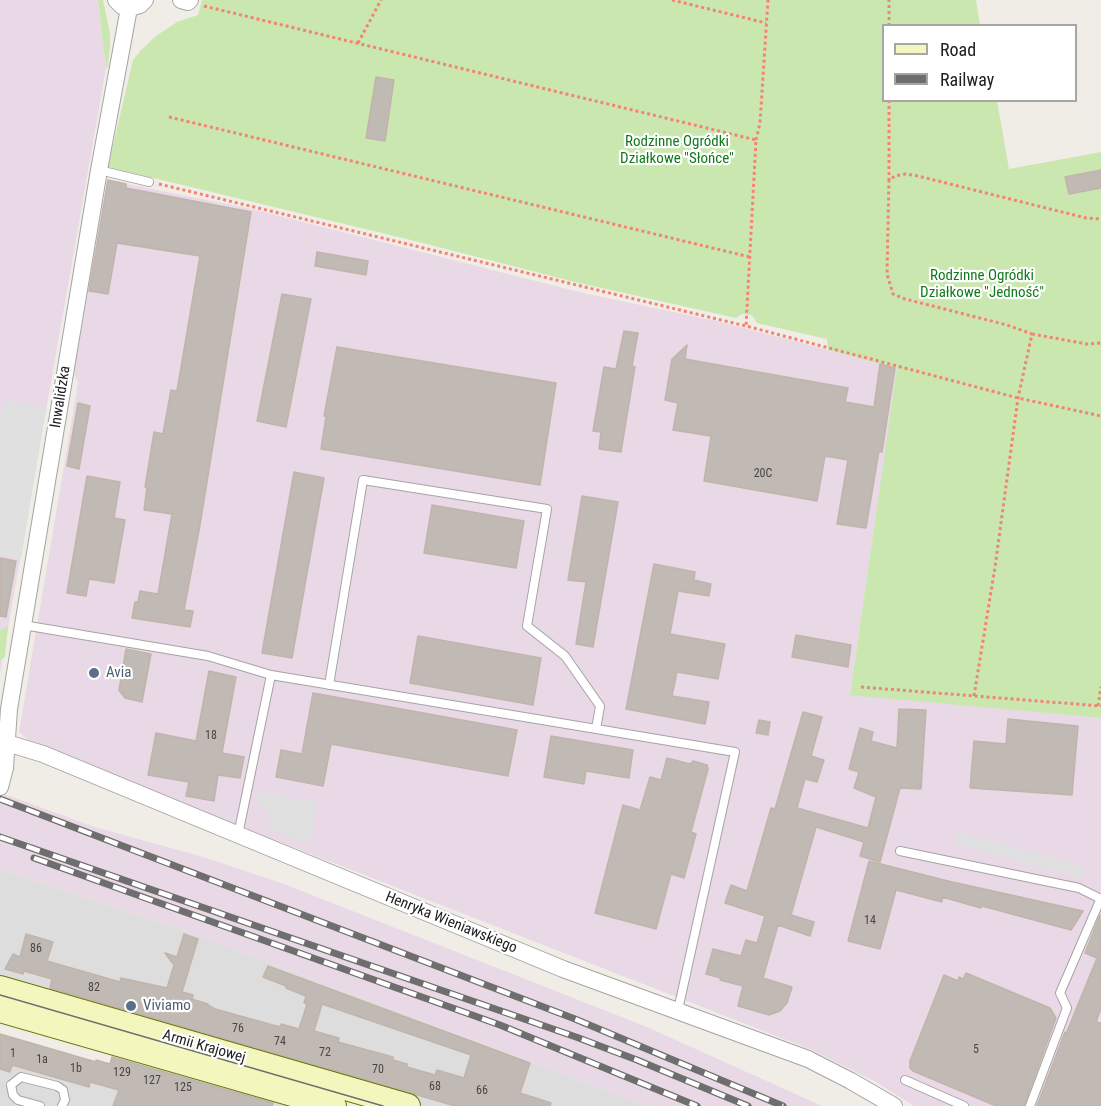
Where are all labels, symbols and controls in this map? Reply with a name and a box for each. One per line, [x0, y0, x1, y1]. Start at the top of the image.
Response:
legend [882, 24, 1077, 102]
text: Road [940, 39, 976, 60]
text: Railway [940, 69, 994, 90]
park label: Rodzinne Ogródki Działkowe "Słońce" [620, 133, 734, 168]
park label: Rodzinne Ogródki Działkowe "Jedność" [920, 267, 1044, 302]
street label: Inwalidzka [47, 365, 75, 429]
house number: 20C [754, 467, 772, 481]
place label: Avia [106, 664, 131, 682]
marker: Avia [87, 666, 101, 680]
house number: 18 [205, 729, 217, 743]
street label: Henryka Wieniawskiego [383, 888, 519, 958]
house number: 14 [864, 914, 876, 928]
house number: 86 [30, 942, 42, 956]
house number: 82 [88, 981, 100, 995]
place label: Viviamo [143, 997, 191, 1015]
marker: Viviamo [124, 999, 138, 1013]
house number: 76 [232, 1022, 244, 1036]
street label: Armii Krajowej [160, 1027, 248, 1067]
house number: 74 [274, 1035, 286, 1049]
house number: 5 [973, 1043, 979, 1057]
house number: 72 [319, 1046, 331, 1060]
house number: 1 [10, 1047, 16, 1061]
house number: 1a [36, 1053, 48, 1067]
house number: 1b [70, 1062, 82, 1076]
house number: 70 [372, 1063, 384, 1077]
house number: 129 [113, 1066, 131, 1080]
house number: 127 [143, 1074, 161, 1088]
house number: 68 [429, 1080, 441, 1094]
house number: 125 [174, 1081, 192, 1095]
house number: 66 [476, 1084, 488, 1098]

